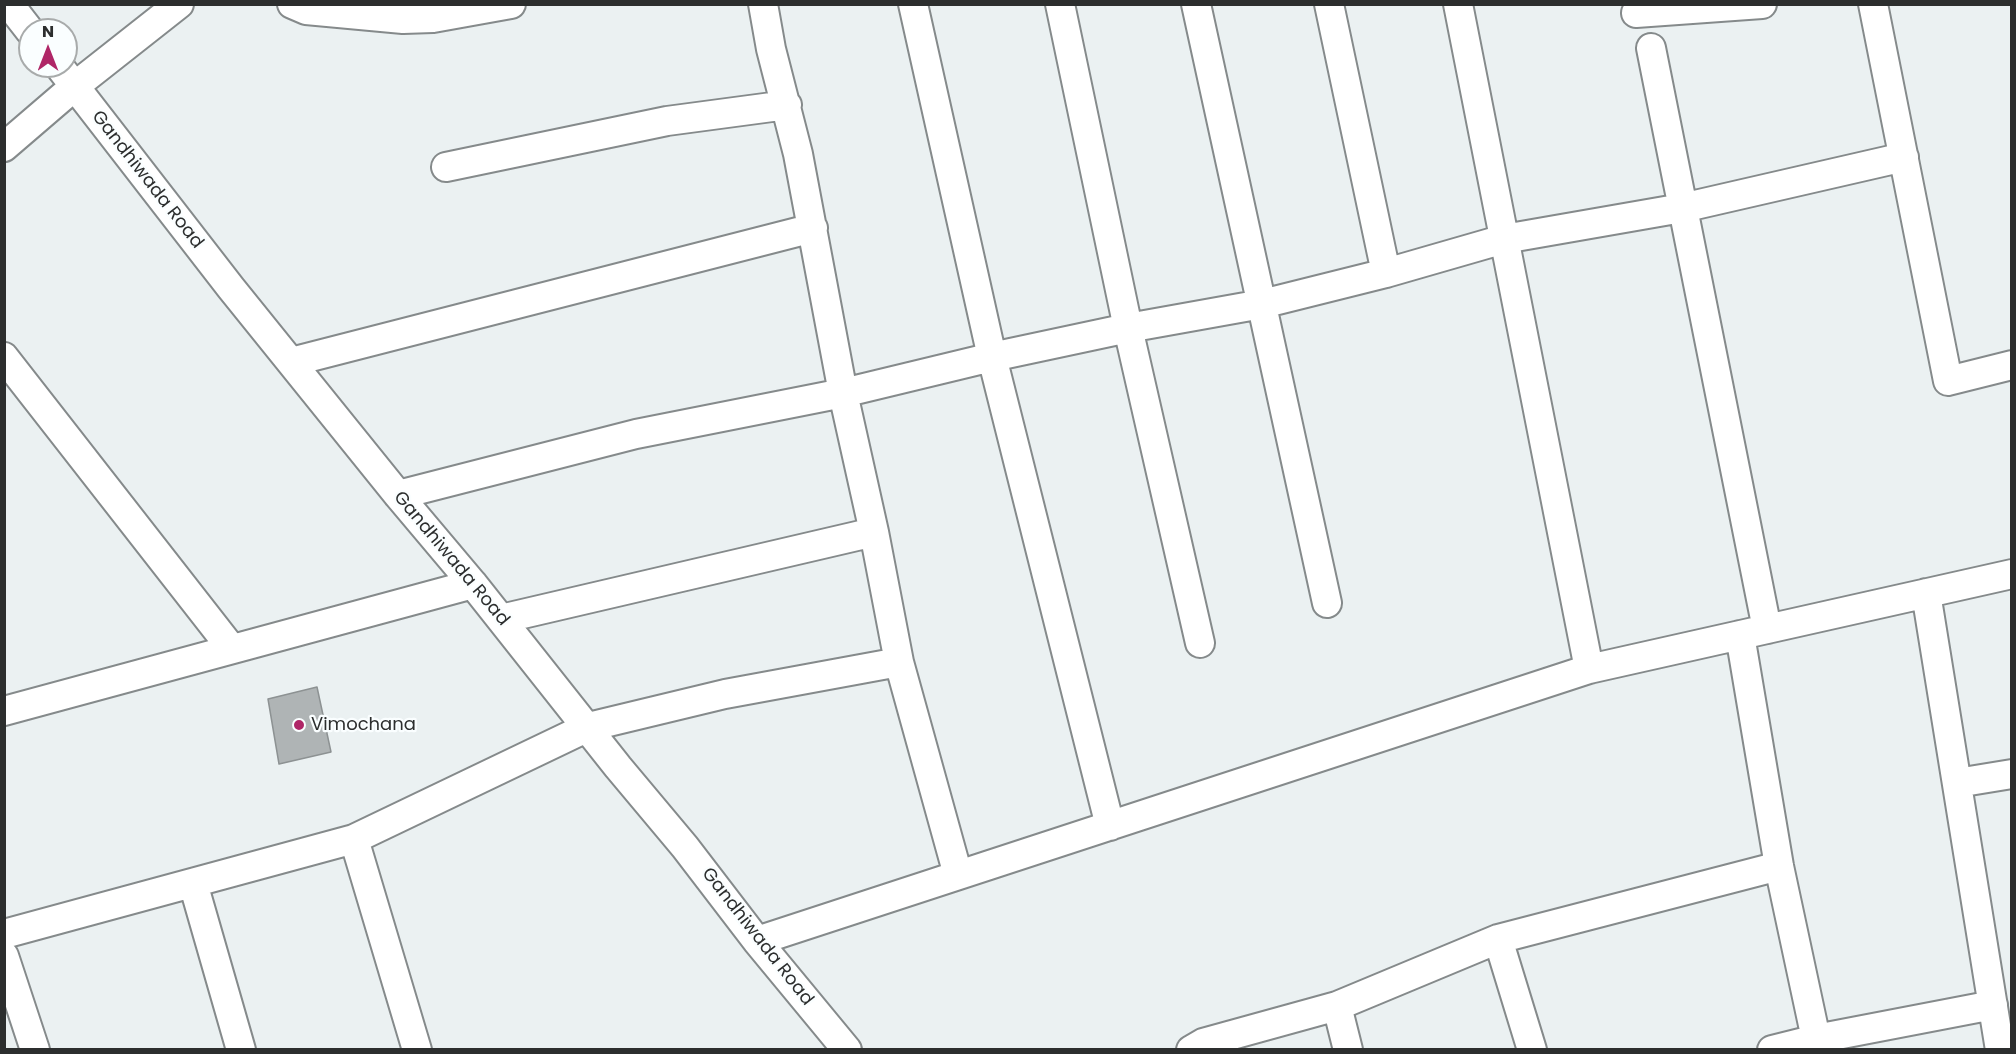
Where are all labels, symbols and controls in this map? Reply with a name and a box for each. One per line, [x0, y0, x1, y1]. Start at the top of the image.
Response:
north arrow [18, 18, 78, 78]
text: N [42, 20, 54, 43]
street label: Gandhiwada Road [87, 107, 207, 253]
street label: Gandhiwada Road [389, 487, 513, 631]
place label: Vimochana [311, 714, 416, 736]
marker: Vimochana [292, 718, 306, 732]
street label: Gandhiwada Road [697, 864, 817, 1010]

